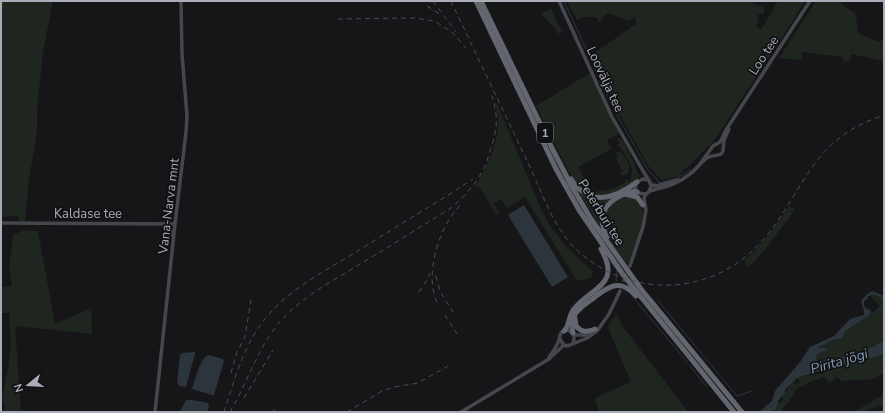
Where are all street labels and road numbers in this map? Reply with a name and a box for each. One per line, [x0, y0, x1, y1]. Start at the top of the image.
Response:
street label: Loo tee [745, 32, 783, 79]
street label: Loovälja tee [582, 44, 628, 115]
road number: 1 [537, 123, 553, 143]
street label: Vana-Narva mnt [154, 157, 184, 256]
street label: Peterburi tee [574, 176, 629, 249]
street label: Kaldase tee [54, 205, 122, 223]

